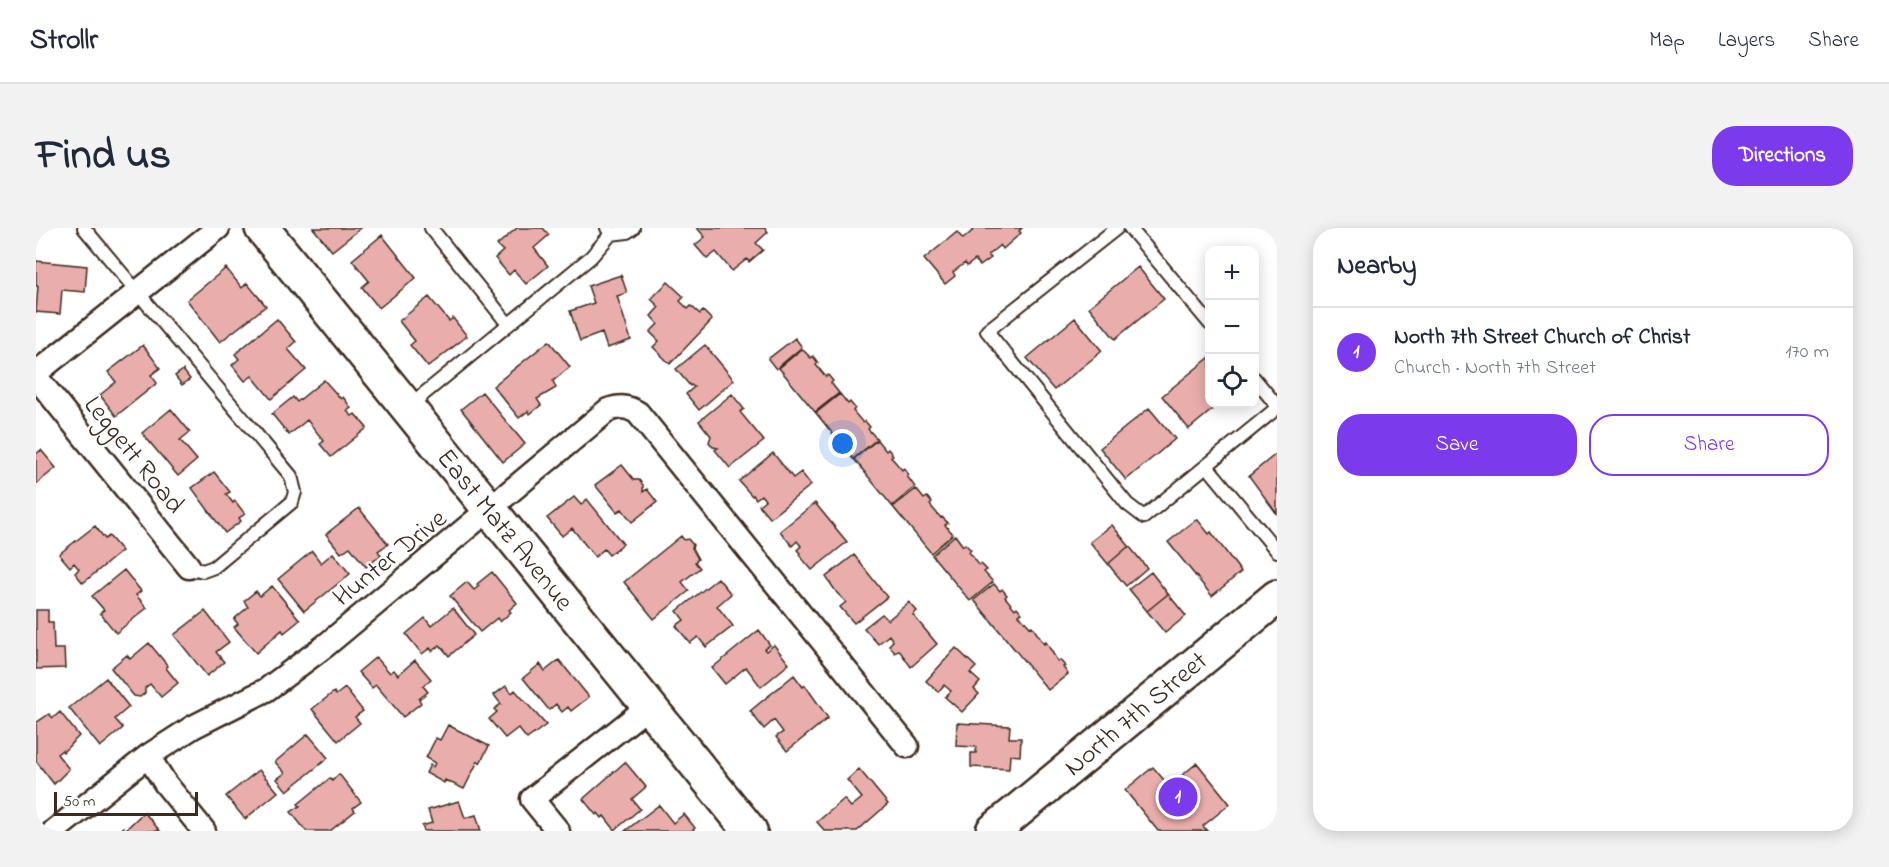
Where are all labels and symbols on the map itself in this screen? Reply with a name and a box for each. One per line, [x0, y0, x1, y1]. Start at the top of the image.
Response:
street label: Leggett Road [73, 388, 193, 523]
your location [828, 429, 857, 458]
street label: East Matz Avenue [426, 441, 583, 621]
street label: Hunter Drive [325, 500, 457, 617]
street label: North 7th Street [1056, 643, 1217, 787]
pin: 1 [1158, 774, 1198, 820]
scale bar [54, 789, 198, 816]

